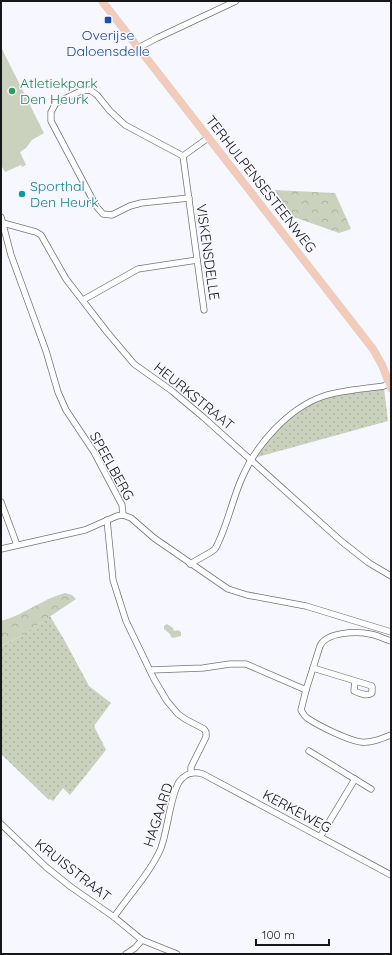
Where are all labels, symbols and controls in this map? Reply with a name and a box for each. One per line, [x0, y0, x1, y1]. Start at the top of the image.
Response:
marker: Overijse Daloensdelle [103, 15, 113, 25]
place label: Overijse Daloensdelle [66, 26, 150, 60]
place label: Atletiekpark Den Heurk [20, 74, 98, 108]
marker: Atletiekpark Den Heurk [7, 86, 17, 96]
street label: TERHULPENSESTEENWEG [202, 112, 320, 256]
place label: Sporthal Den Heurk [30, 177, 99, 211]
marker: Sporthal Den Heurk [17, 189, 27, 199]
street label: VISKENSDELLE [192, 203, 224, 301]
street label: HEURKSTRAAT [150, 358, 238, 434]
street label: SPEELBERG [86, 429, 138, 503]
street label: HAGAARD [139, 781, 177, 849]
street label: KERKEWEG [259, 785, 335, 837]
street label: KRUISSTRAAT [31, 835, 115, 905]
scale bar [256, 921, 329, 947]
text: 100 m [262, 927, 295, 942]

